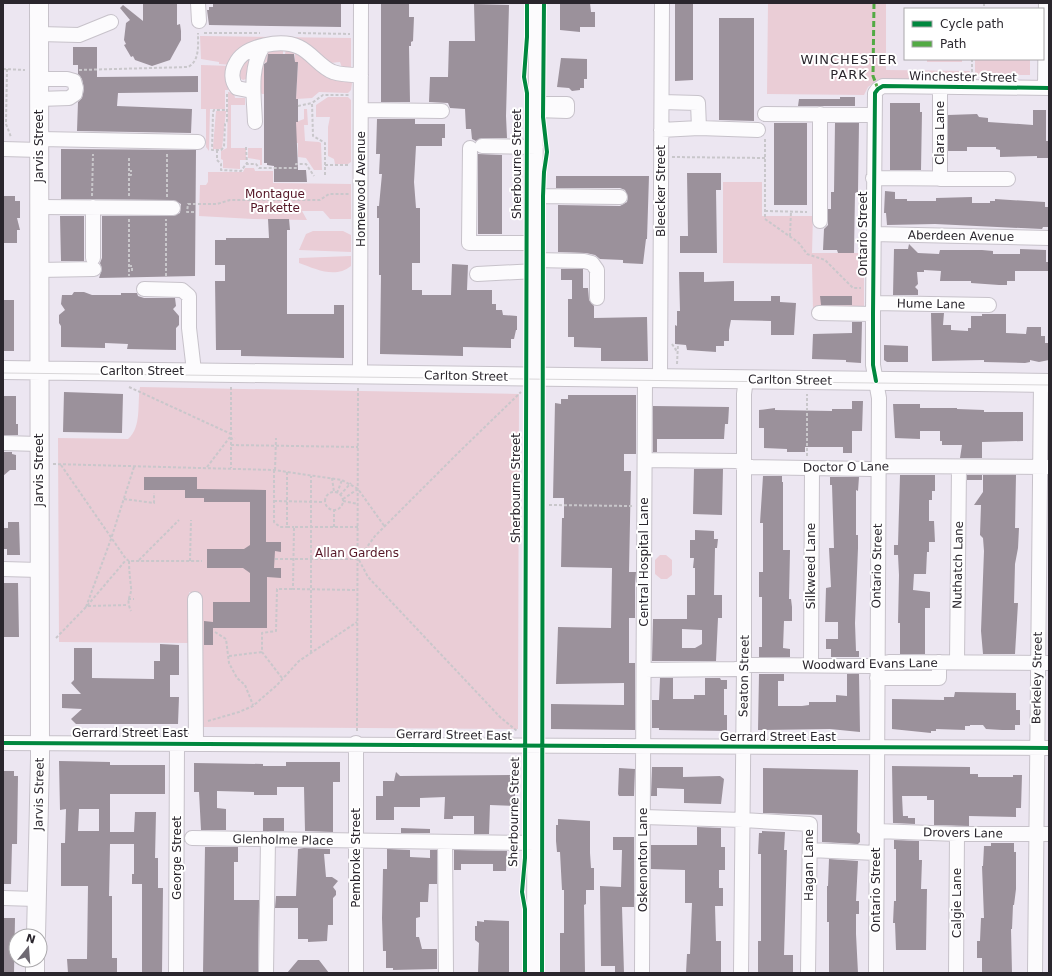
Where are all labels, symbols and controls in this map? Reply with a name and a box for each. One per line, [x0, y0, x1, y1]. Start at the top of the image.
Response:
legend [904, 8, 1044, 60]
text: Cycle path [940, 17, 1004, 31]
text: Path [940, 37, 966, 51]
district label: WINCHESTER PARK [801, 52, 897, 82]
street label: Winchester Street [909, 69, 1017, 85]
street label: Clara Lane [933, 101, 947, 165]
street label: Jarvis Street [32, 109, 46, 183]
street label: Sherbourne Street [510, 109, 524, 219]
street label: Homewood Avenue [354, 131, 368, 247]
street label: Bleecker Street [654, 145, 668, 237]
park label: Montague Parkette [245, 187, 305, 215]
street label: Ontario Street [856, 191, 870, 277]
street label: Aberdeen Avenue [908, 228, 1014, 244]
street label: Hume Lane [897, 296, 965, 312]
street label: Carlton Street [100, 364, 184, 378]
street label: Carlton Street [424, 368, 508, 384]
street label: Carlton Street [748, 372, 832, 388]
street label: Jarvis Street [32, 433, 46, 507]
street label: Sherbourne Street [509, 433, 523, 543]
street label: Doctor O Lane [803, 459, 889, 475]
street label: Central Hospital Lane [637, 497, 651, 627]
street label: Nuthatch Lane [950, 521, 966, 609]
street label: Silkweed Lane [804, 523, 818, 609]
street label: Ontario Street [869, 523, 885, 609]
park label: Allan Gardens [315, 546, 399, 560]
street label: Berkeley Street [1029, 631, 1045, 724]
street label: Seaton Street [736, 634, 752, 717]
street label: Woodward Evans Lane [802, 656, 938, 672]
street label: Gerrard Street East [72, 726, 188, 740]
street label: Gerrard Street East [396, 727, 512, 743]
street label: Gerrard Street East [720, 730, 836, 744]
street label: Jarvis Street [31, 757, 47, 832]
street label: Sherbourne Street [506, 757, 522, 867]
street label: Pembroke Street [349, 808, 363, 908]
street label: Oskenonton Lane [636, 808, 650, 912]
street label: George Street [170, 816, 184, 900]
street label: Drovers Lane [923, 825, 1003, 841]
street label: Hagan Lane [802, 829, 816, 901]
street label: Glenholme Place [233, 832, 333, 848]
street label: Ontario Street [869, 847, 883, 933]
street label: Calgie Lane [950, 868, 964, 938]
north arrow [8, 928, 48, 968]
text: N [24, 931, 37, 946]

